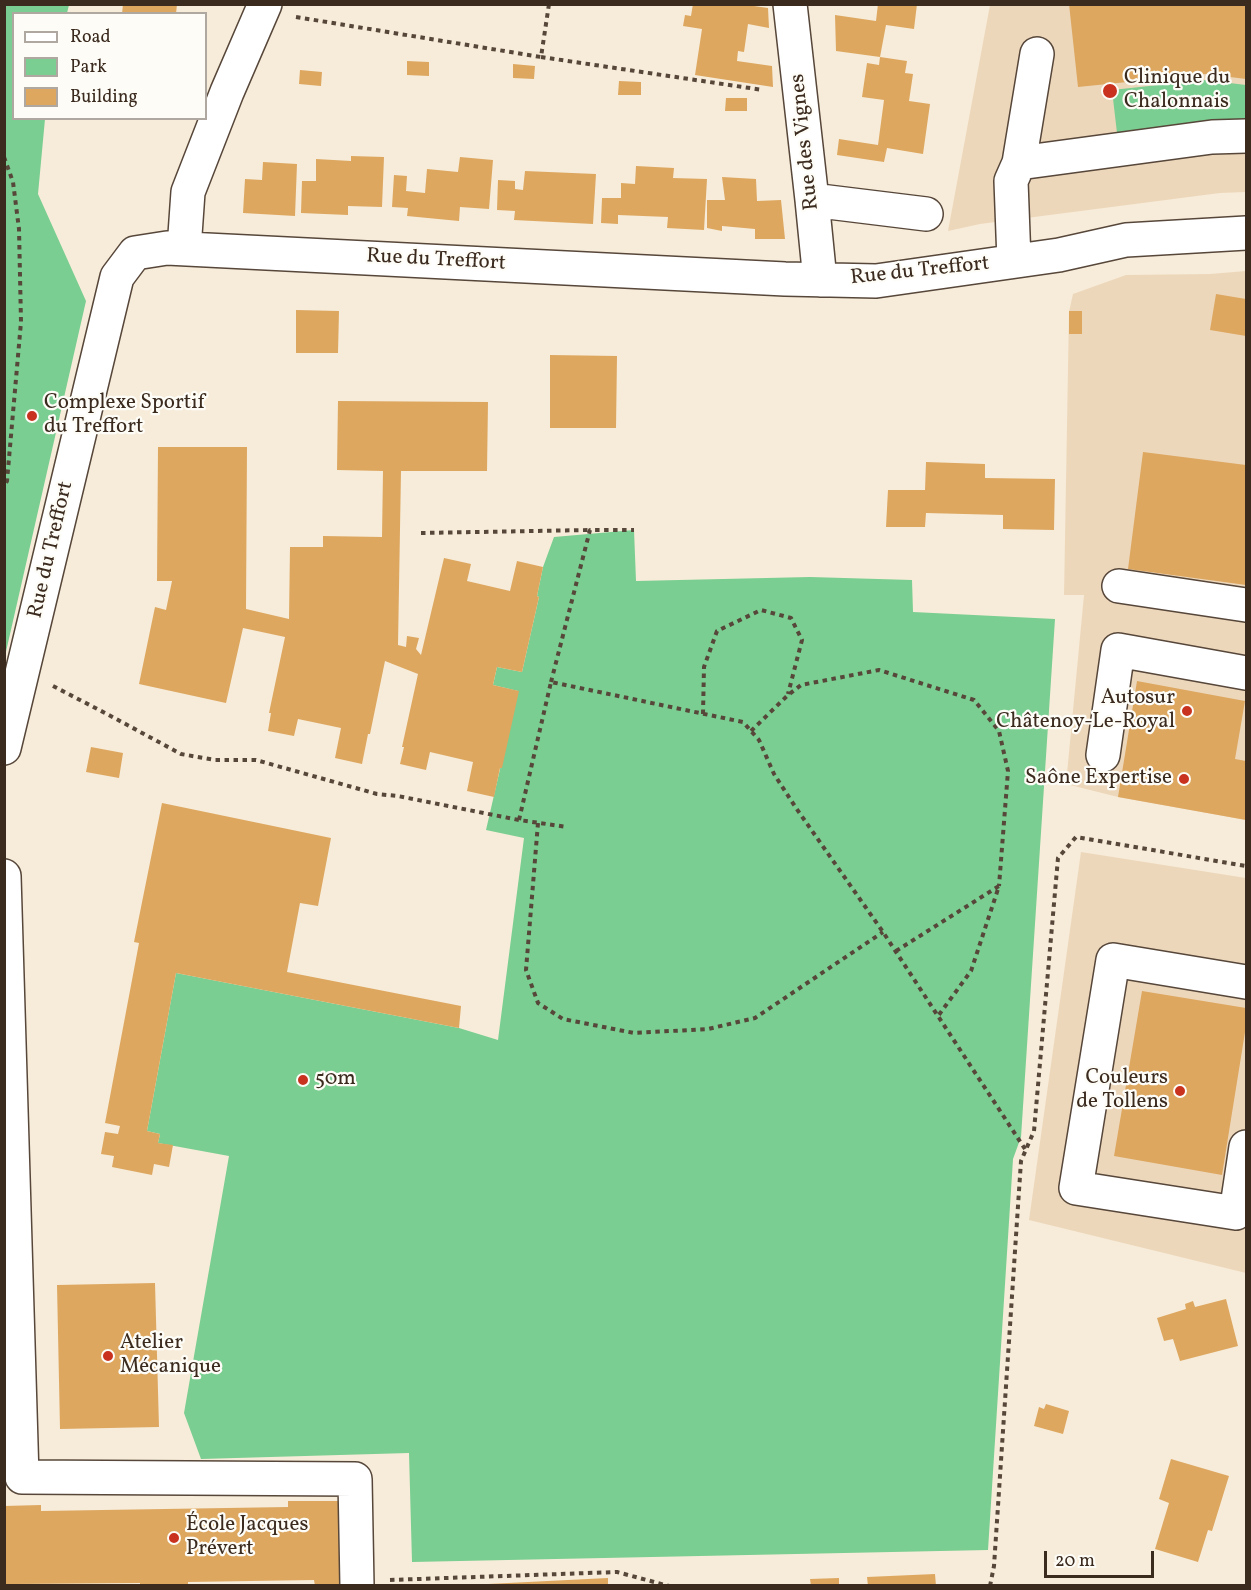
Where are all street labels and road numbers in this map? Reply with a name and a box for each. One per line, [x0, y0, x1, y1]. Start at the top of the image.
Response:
street label: Rue des Vignes [786, 72, 826, 212]
street label: Rue du Treffort [366, 245, 506, 277]
street label: Rue du Treffort [849, 252, 991, 292]
street label: Rue du Treffort [24, 479, 80, 621]

